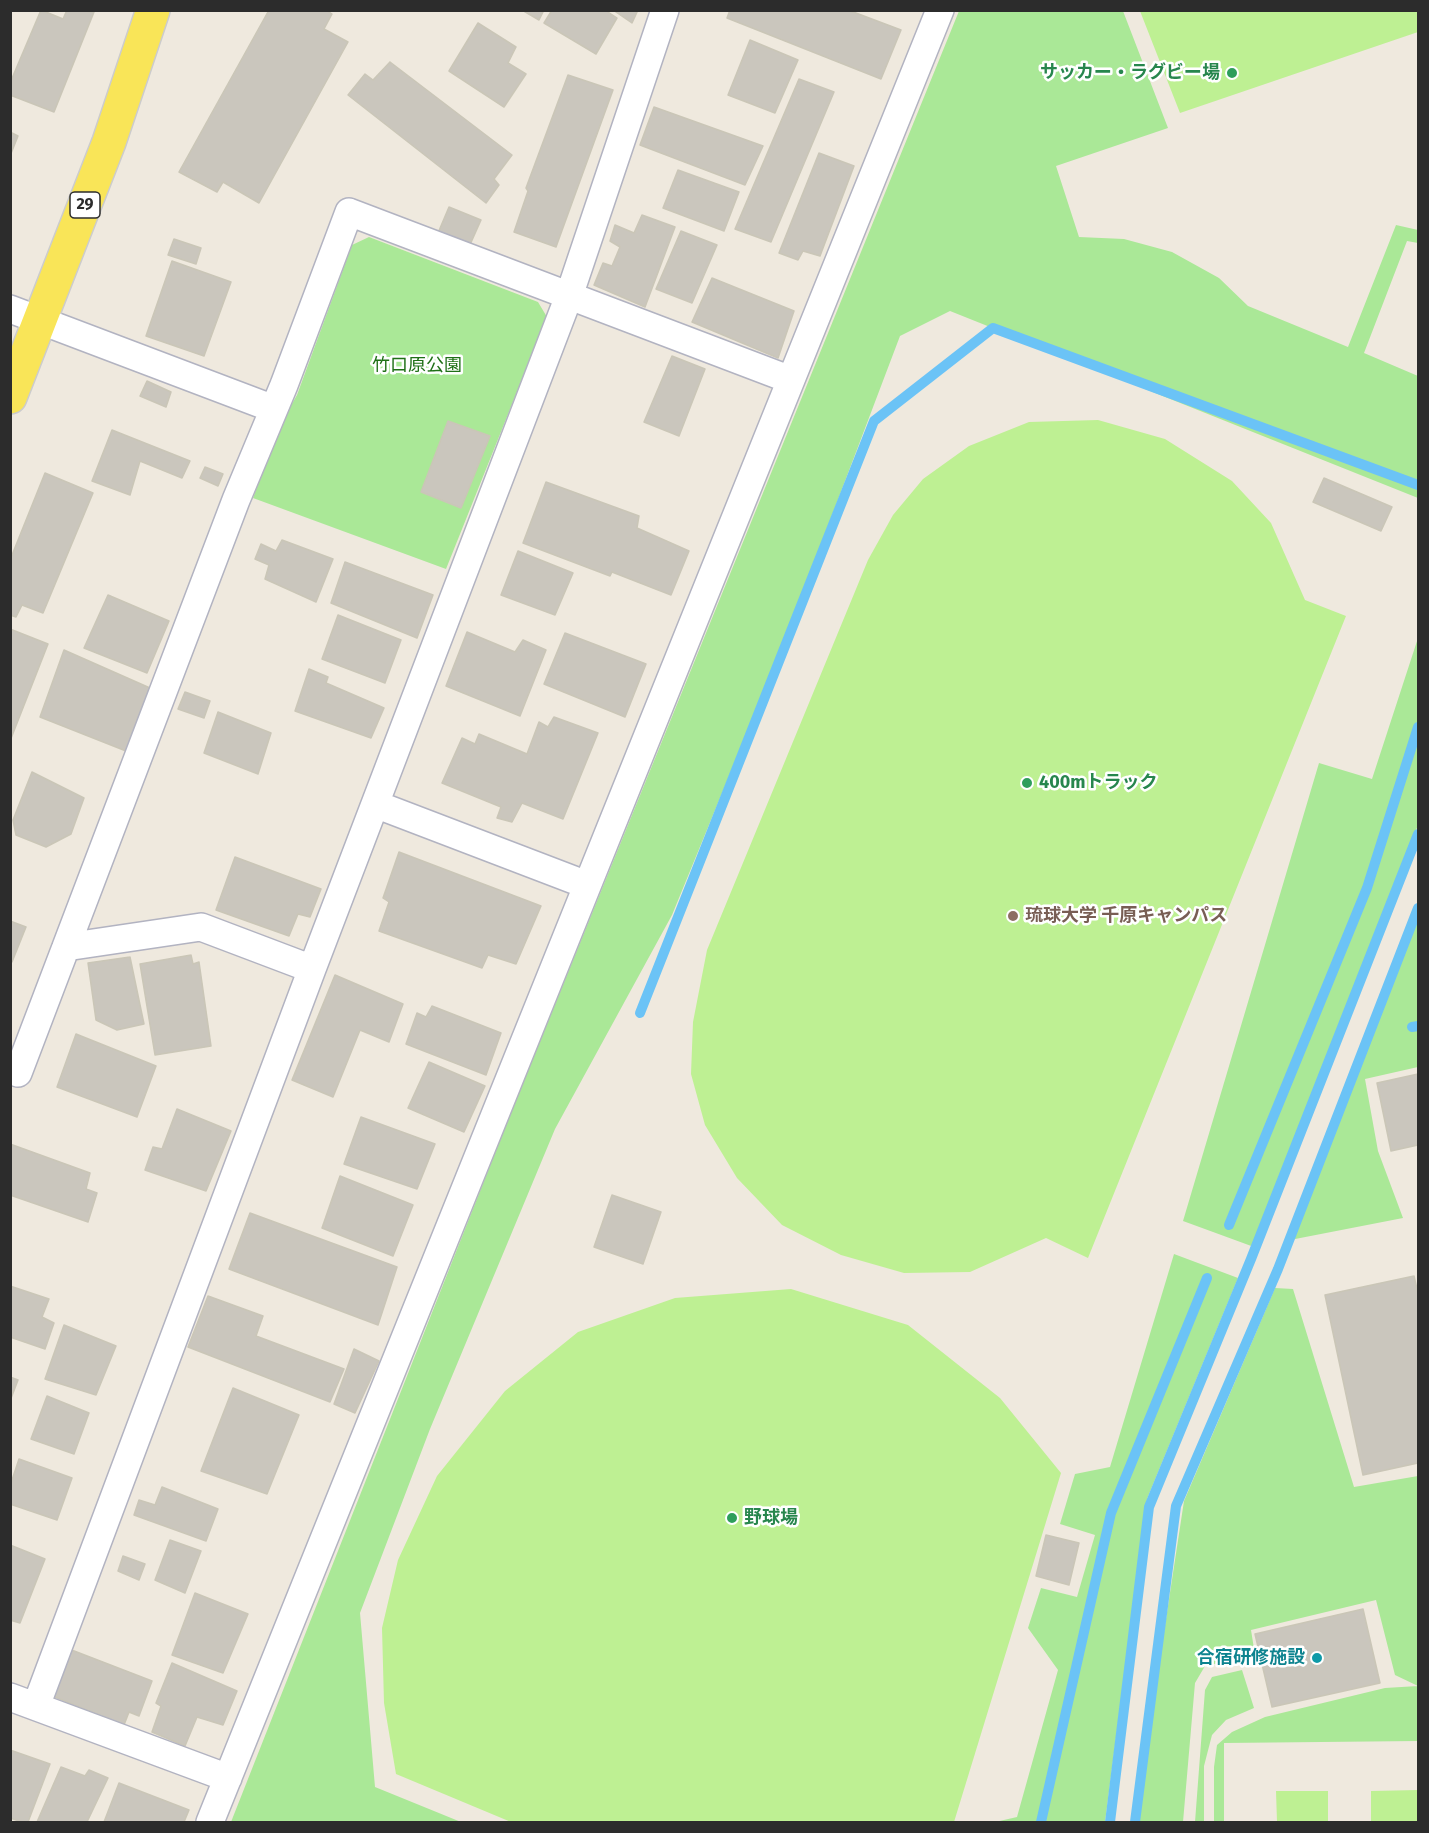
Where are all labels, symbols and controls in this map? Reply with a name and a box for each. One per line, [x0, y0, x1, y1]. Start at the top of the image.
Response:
place label: サッカー・ラグビー場 [1040, 62, 1220, 84]
marker: サッカー・ラグビー場 [1225, 66, 1239, 80]
road number: 29 [70, 192, 100, 218]
park label: 竹口原公園 [372, 355, 462, 377]
place label: 400mトラック [1039, 772, 1157, 794]
marker: 400mトラック [1020, 776, 1034, 790]
place label: 琉球大学 千原キャンパス [1025, 905, 1227, 927]
marker: 琉球大学 千原キャンパス [1006, 909, 1020, 923]
place label: 野球場 [744, 1507, 798, 1529]
marker: 野球場 [725, 1511, 739, 1525]
place label: 合宿研修施設 [1197, 1647, 1305, 1669]
marker: 合宿研修施設 [1310, 1651, 1324, 1665]

